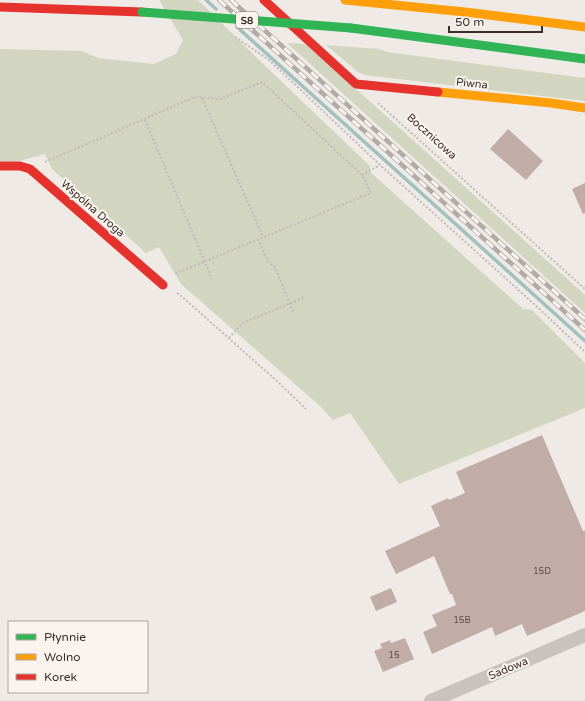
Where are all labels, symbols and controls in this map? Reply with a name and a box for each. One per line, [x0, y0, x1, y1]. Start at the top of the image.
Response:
scale bar [449, 8, 542, 34]
road number: S8 [236, 12, 258, 28]
text: 50 m [455, 15, 484, 29]
street label: Piwna [456, 75, 488, 92]
street label: Bocznicowa [404, 111, 459, 162]
street label: Wspólna Droga [58, 177, 127, 240]
house number: 15D [533, 566, 551, 577]
house number: 15B [453, 615, 471, 626]
legend [8, 621, 148, 693]
text: Płynnie [44, 630, 86, 644]
text: Wolno [44, 650, 80, 664]
house number: 15 [388, 650, 400, 661]
street label: Sadowa [487, 654, 530, 683]
text: Korek [44, 670, 78, 684]

